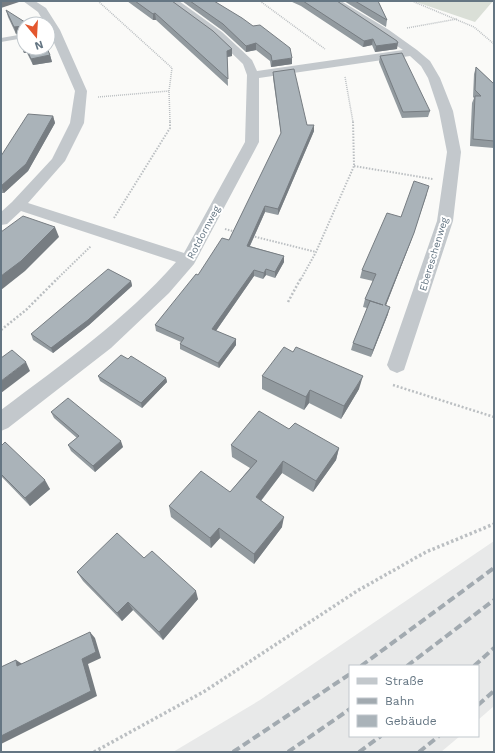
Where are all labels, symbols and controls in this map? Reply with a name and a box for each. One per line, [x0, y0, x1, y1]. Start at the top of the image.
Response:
north arrow [16, 16, 56, 56]
text: N [33, 38, 45, 52]
street label: Rotdornweg [185, 203, 222, 261]
street label: Ebereschenweg [417, 215, 450, 292]
legend [349, 665, 479, 737]
text: Straße [385, 674, 424, 688]
text: Bahn [385, 694, 414, 708]
text: Gebäude [385, 714, 437, 728]

